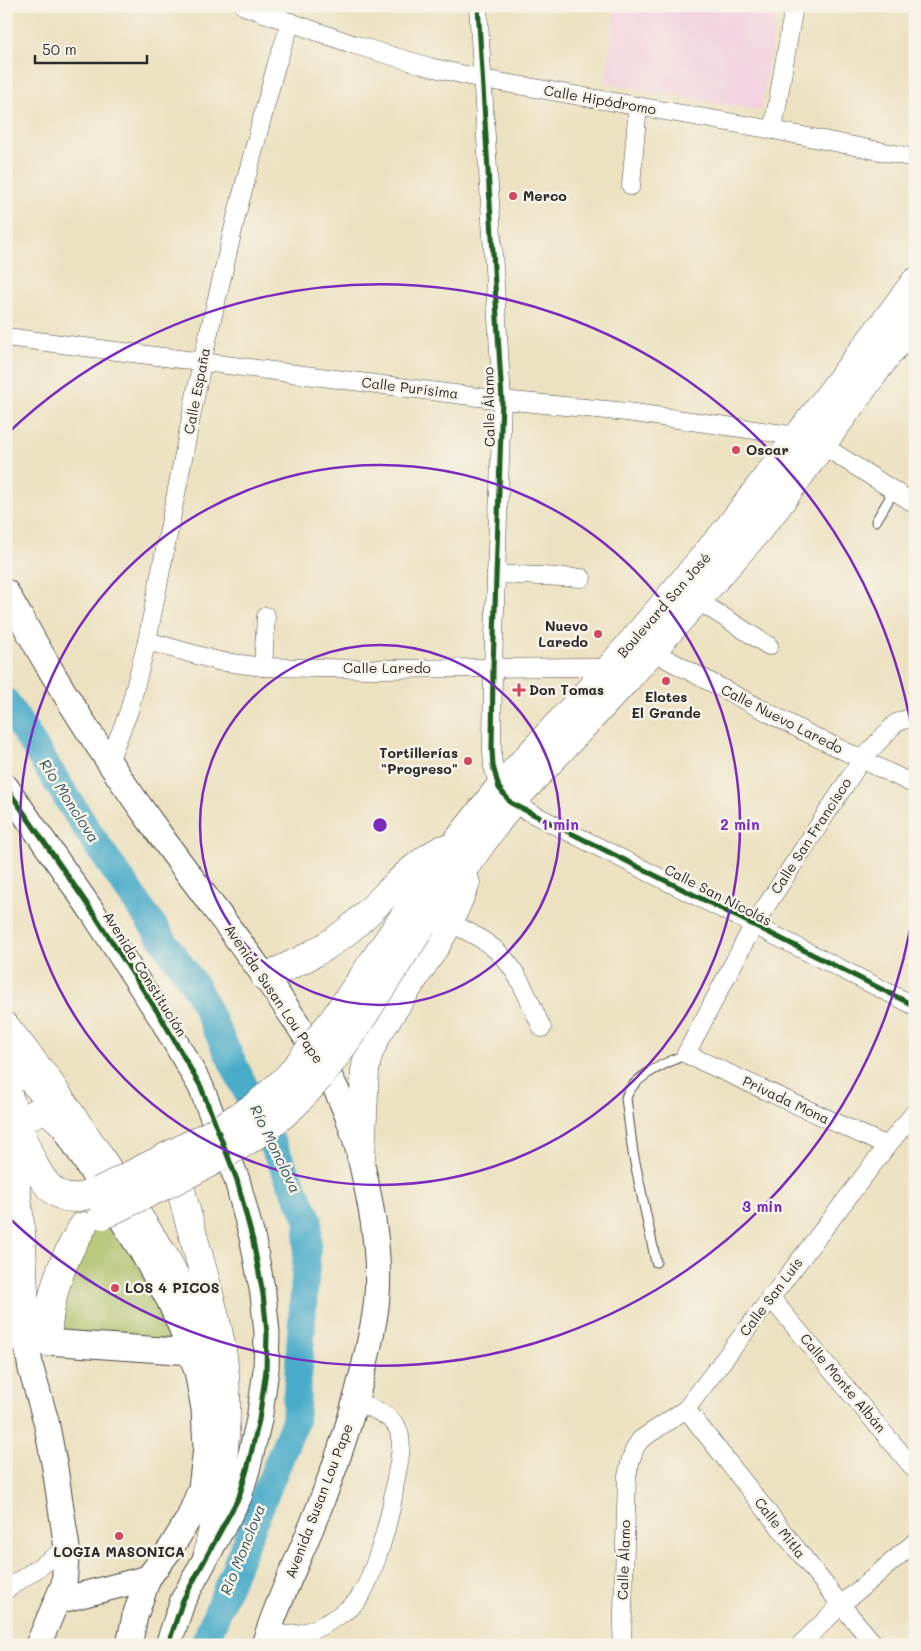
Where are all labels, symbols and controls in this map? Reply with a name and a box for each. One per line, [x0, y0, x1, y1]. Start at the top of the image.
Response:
scale bar [35, 32, 148, 64]
text: 50 m [42, 39, 77, 59]
street label: Calle Hipódromo [542, 80, 658, 119]
place label: Merco [523, 186, 567, 205]
marker: Merco [507, 190, 519, 202]
street label: Calle España [179, 346, 214, 436]
street label: Calle Álamo [478, 367, 499, 447]
street label: Calle Purísima [361, 372, 460, 403]
place label: Oscar [746, 440, 789, 459]
marker: Oscar [730, 444, 742, 456]
street label: Boulevard San José [613, 548, 715, 661]
place label: Nuevo Laredo [538, 616, 589, 651]
marker: Nuevo Laredo [592, 628, 604, 640]
street label: Calle Laredo [343, 658, 431, 677]
marker: Elotes El Grande [660, 675, 672, 687]
place label: Don Tomas [529, 680, 604, 699]
street label: Calle Nuevo Laredo [718, 680, 847, 758]
marker: Don Tomas [513, 684, 525, 696]
place label: Elotes El Grande [631, 687, 701, 722]
place label: Tortillerías "Progreso" [379, 743, 458, 778]
water label: Río Monclova [35, 755, 104, 846]
marker: Tortillerías "Progreso" [462, 755, 474, 767]
street label: Calle San Francisco [766, 774, 855, 897]
text: 1 min [541, 814, 579, 834]
text: 2 min [720, 814, 760, 834]
centre of rings [371, 816, 389, 834]
street label: Calle San Nicolás [661, 859, 775, 930]
street label: Avenida Constitución [99, 908, 192, 1040]
street label: Avenida Susan Lou Pape [221, 920, 328, 1067]
street label: Privada Mona [740, 1071, 833, 1128]
water label: Río Monclova [246, 1101, 306, 1196]
text: 3 min [742, 1196, 782, 1216]
street label: Calle San Luis [735, 1254, 806, 1340]
place label: LOS 4 PICOS [125, 1278, 219, 1297]
marker: LOS 4 PICOS [109, 1282, 121, 1294]
street label: Calle Monte Albán [796, 1329, 891, 1436]
street label: Avenida Susan Lou Pape [280, 1421, 357, 1581]
street label: Calle Mitla [751, 1493, 810, 1562]
water label: Río Monclova [215, 1501, 269, 1598]
street label: Calle Álamo [613, 1520, 634, 1600]
marker: LOGIA MASONICA [113, 1530, 125, 1542]
place label: LOGIA MASONICA [53, 1542, 185, 1561]

